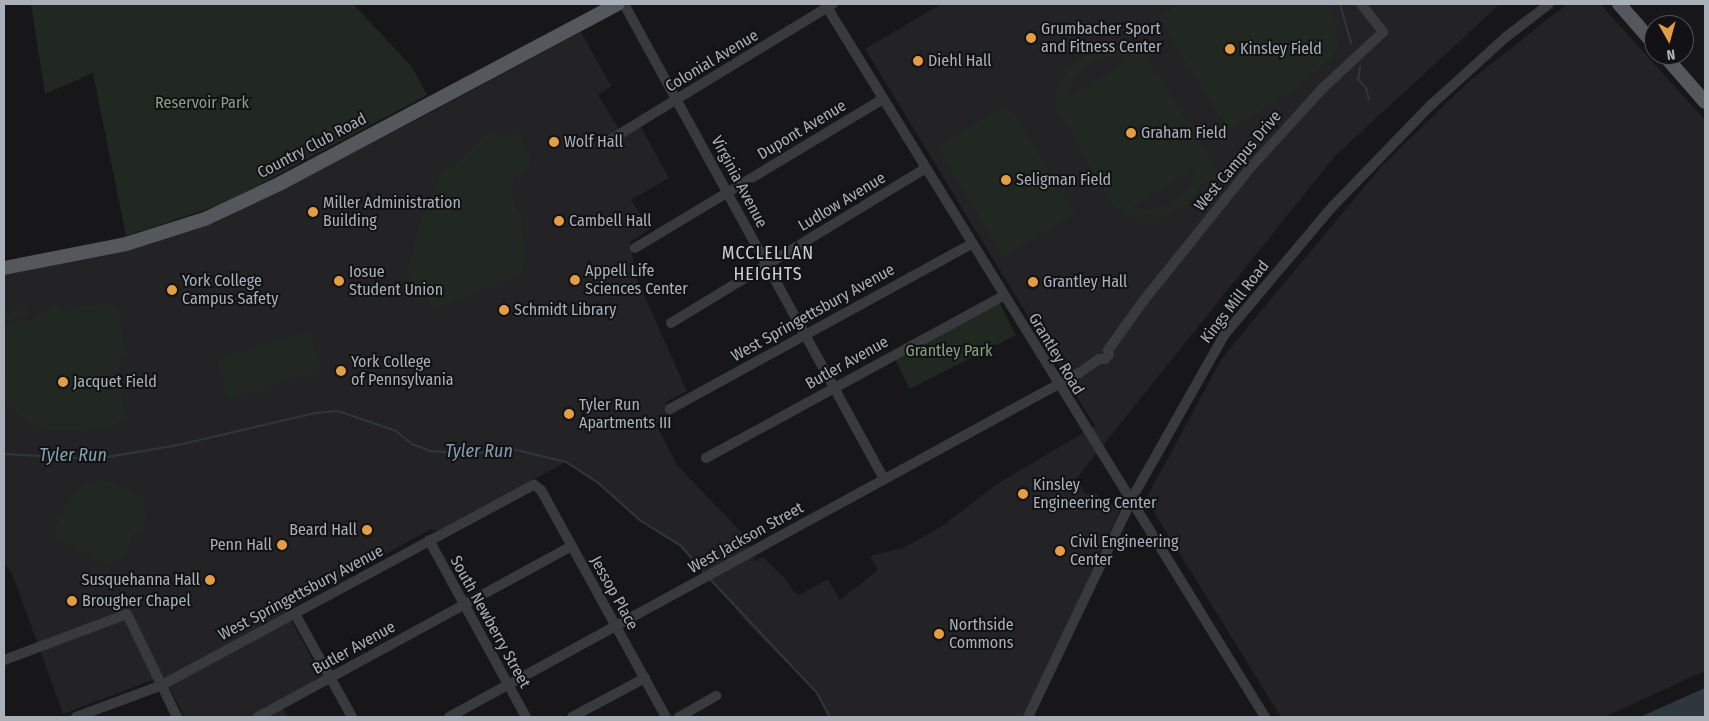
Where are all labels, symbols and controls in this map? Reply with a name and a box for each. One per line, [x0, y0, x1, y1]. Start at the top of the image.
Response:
north arrow [1644, 15, 1694, 65]
place label: Grumbacher Sport and Fitness Center [1041, 19, 1162, 57]
street label: Colonial Avenue [662, 26, 762, 96]
marker: Grumbacher Sport and Fitness Center [1025, 32, 1037, 44]
place label: Kinsley Field [1240, 39, 1322, 59]
marker: Kinsley Field [1224, 43, 1236, 55]
text: N [1666, 45, 1676, 63]
place label: Diehl Hall [928, 51, 991, 71]
marker: Diehl Hall [912, 55, 924, 67]
park label: Reservoir Park [155, 93, 249, 113]
street label: Dupont Avenue [754, 96, 850, 164]
street label: West Campus Drive [1190, 107, 1286, 215]
street label: Country Club Road [254, 109, 370, 183]
place label: Graham Field [1141, 123, 1227, 143]
marker: Graham Field [1125, 127, 1137, 139]
place label: Wolf Hall [564, 132, 623, 152]
street label: Virginia Avenue [707, 133, 771, 231]
marker: Wolf Hall [548, 136, 560, 148]
street label: Ludlow Avenue [795, 168, 889, 236]
place label: Seligman Field [1016, 170, 1111, 190]
marker: Seligman Field [1000, 174, 1012, 186]
place label: Miller Administration Building [323, 193, 461, 231]
marker: Miller Administration Building [307, 206, 319, 218]
place label: Cambell Hall [569, 211, 652, 231]
marker: Cambell Hall [553, 215, 565, 227]
district label: MCCLELLAN HEIGHTS [721, 243, 815, 286]
street label: Kings Mill Road [1197, 257, 1273, 347]
street label: West Springettsbury Avenue [728, 260, 898, 366]
place label: Appell Life Sciences Center [585, 261, 688, 299]
place label: Iosue Student Union [349, 262, 443, 300]
place label: York College Campus Safety [182, 271, 278, 309]
place label: Grantley Hall [1043, 272, 1127, 292]
marker: Appell Life Sciences Center [569, 274, 581, 286]
marker: Iosue Student Union [333, 275, 345, 287]
marker: Grantley Hall [1027, 276, 1039, 288]
marker: York College Campus Safety [166, 284, 178, 296]
place label: Schmidt Library [514, 300, 616, 320]
marker: Schmidt Library [498, 304, 510, 316]
street label: Grantley Road [1024, 310, 1088, 398]
street label: Butler Avenue [802, 332, 892, 394]
park label: Grantley Park [906, 341, 992, 361]
place label: York College of Pennsylvania [351, 352, 454, 390]
marker: York College of Pennsylvania [335, 365, 347, 377]
place label: Jacquet Field [73, 372, 157, 392]
marker: Jacquet Field [57, 376, 69, 388]
place label: Tyler Run Apartments III [579, 395, 671, 433]
marker: Tyler Run Apartments III [563, 408, 575, 420]
water label: Tyler Run [445, 440, 513, 462]
water label: Tyler Run [39, 444, 107, 466]
place label: Kinsley Engineering Center [1033, 475, 1157, 513]
marker: Kinsley Engineering Center [1017, 488, 1029, 500]
street label: West Jackson Street [685, 498, 807, 578]
place label: Beard Hall [289, 520, 357, 540]
marker: Beard Hall [361, 524, 373, 536]
place label: Civil Engineering Center [1070, 532, 1178, 570]
place label: Penn Hall [210, 535, 272, 555]
marker: Penn Hall [276, 539, 288, 551]
street label: West Springettsbury Avenue [215, 541, 387, 645]
marker: Civil Engineering Center [1054, 545, 1066, 557]
street label: South Newberry Street [446, 553, 534, 691]
street label: Jessop Place [586, 553, 642, 633]
place label: Susquehanna Hall [81, 570, 200, 590]
marker: Susquehanna Hall [204, 574, 216, 586]
place label: Brougher Chapel [82, 591, 191, 611]
marker: Brougher Chapel [66, 595, 78, 607]
place label: Northside Commons [949, 615, 1014, 653]
street label: Butler Avenue [309, 617, 399, 679]
marker: Northside Commons [933, 628, 945, 640]

